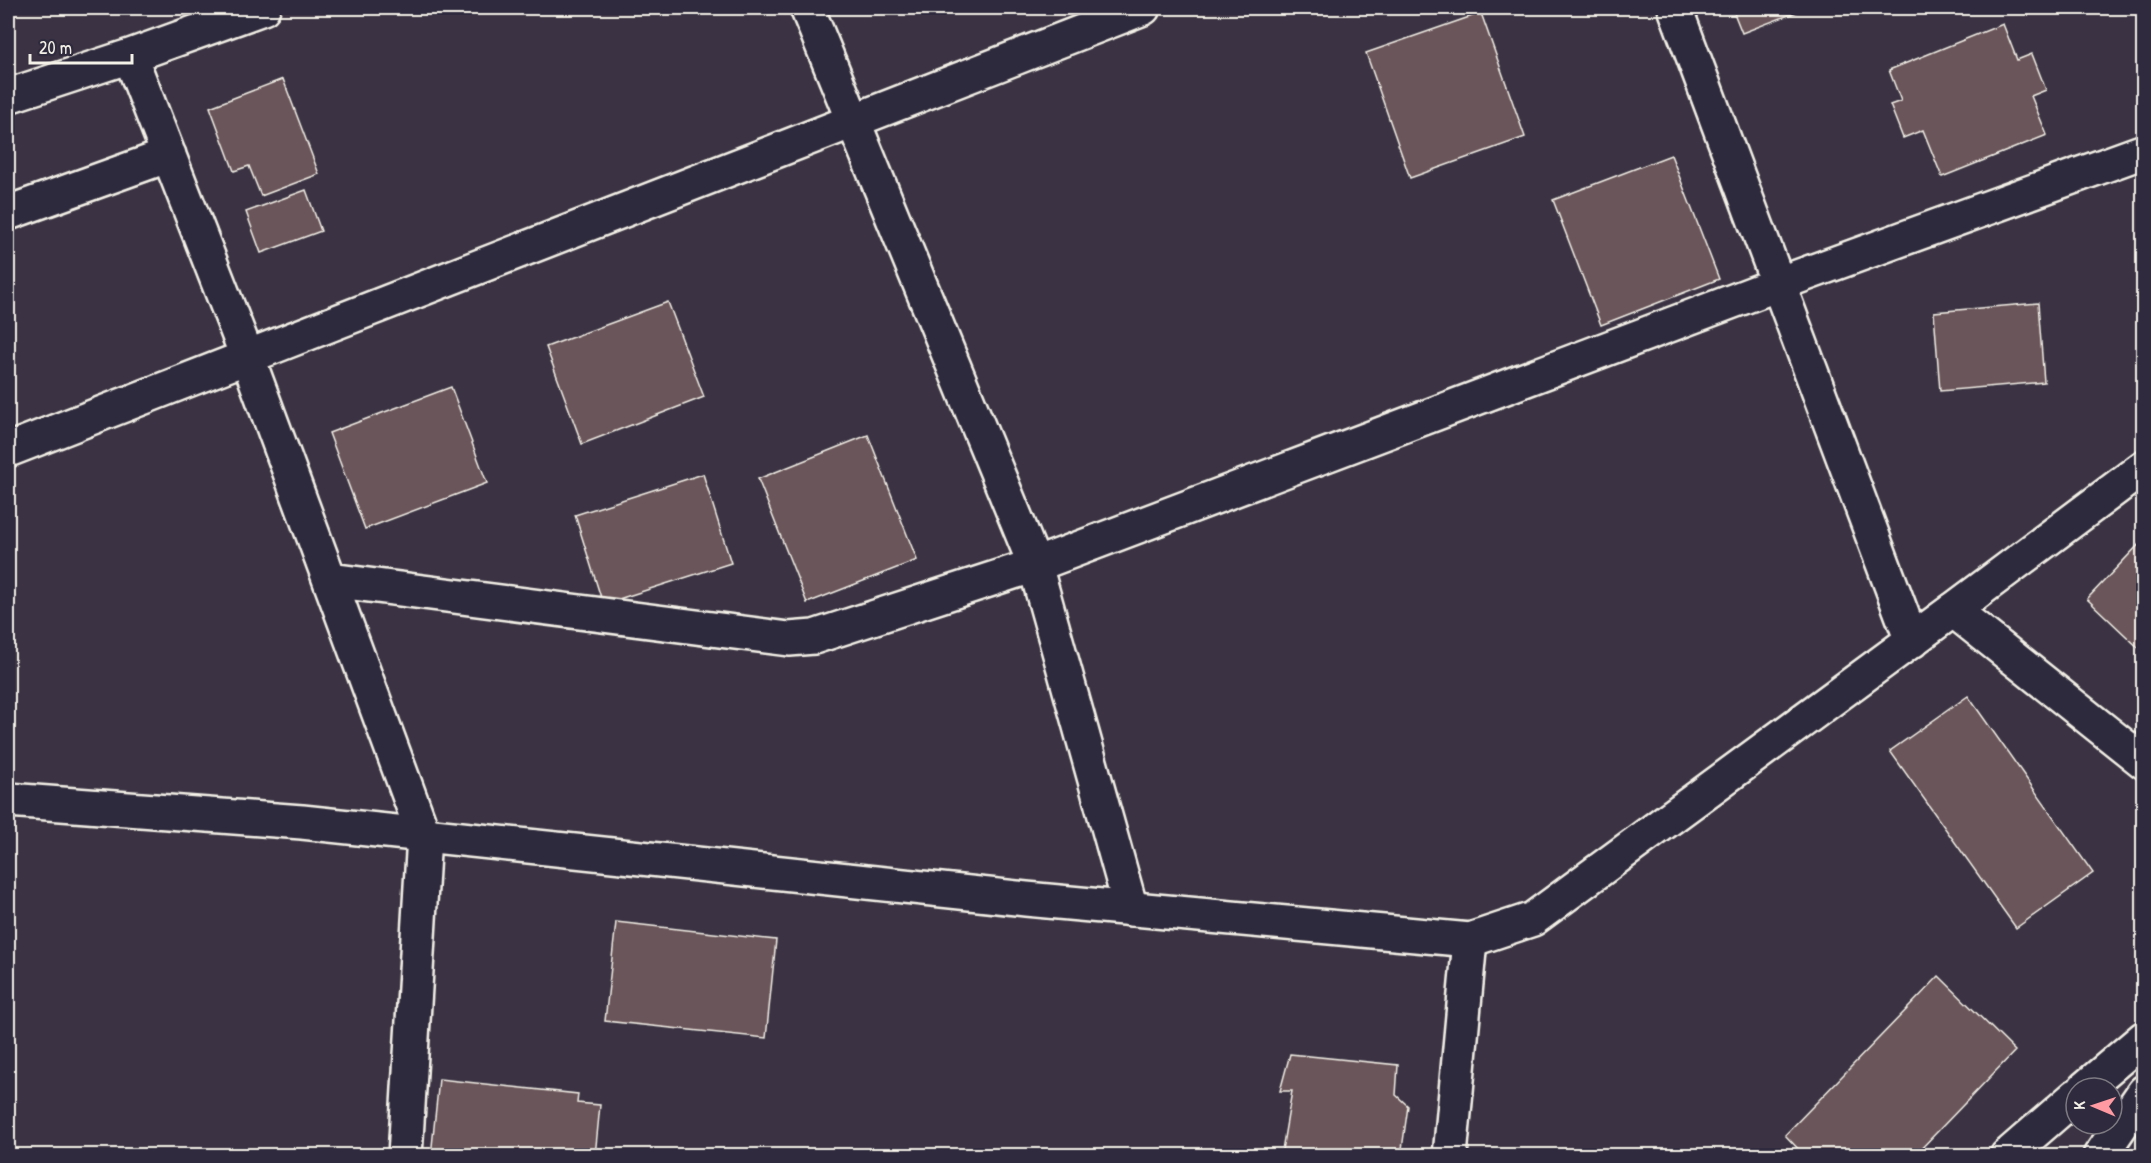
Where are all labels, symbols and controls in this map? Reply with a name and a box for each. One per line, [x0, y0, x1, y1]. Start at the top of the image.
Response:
scale bar [30, 27, 132, 65]
text: 20 m [39, 35, 72, 60]
north arrow [2064, 1076, 2124, 1136]
text: K [2068, 1100, 2090, 1110]

